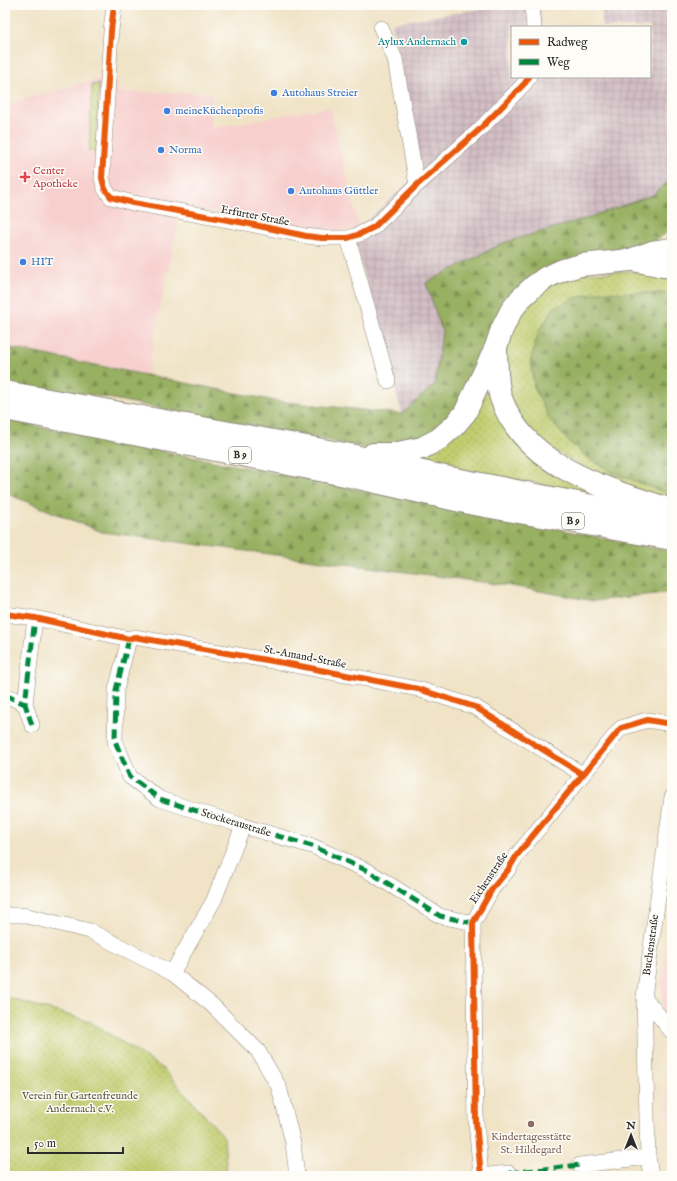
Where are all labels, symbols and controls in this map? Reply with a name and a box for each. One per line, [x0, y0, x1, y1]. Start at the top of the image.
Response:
legend [511, 26, 651, 78]
place label: Aylux Andernach [377, 35, 456, 49]
text: Radweg [547, 35, 588, 50]
marker: Aylux Andernach [459, 37, 469, 47]
text: Weg [547, 55, 570, 70]
place label: Autohaus Streier [281, 86, 358, 100]
marker: Autohaus Streier [269, 88, 279, 98]
place label: meineKüchenprofis [175, 104, 264, 118]
marker: meineKüchenprofis [162, 106, 172, 116]
place label: Norma [169, 143, 202, 157]
marker: Norma [156, 145, 166, 155]
place label: Center Apotheke [32, 164, 78, 191]
marker: Center Apotheke [20, 172, 30, 182]
place label: Autohaus Güttler [298, 184, 378, 198]
marker: Autohaus Güttler [286, 186, 296, 196]
street label: Erfurter Straße [220, 202, 290, 230]
place label: HIT [31, 255, 53, 269]
marker: HIT [18, 257, 28, 267]
road number: B 9 [229, 447, 251, 463]
road number: B 9 [562, 513, 584, 529]
street label: St.-Amand-Straße [263, 642, 347, 672]
street label: Stockeraustraße [199, 806, 273, 840]
street label: Eichenstraße [467, 850, 511, 906]
street label: Buchenstraße [640, 914, 662, 976]
park label: Verein für Gartenfreunde Andernach e.V. [21, 1089, 138, 1116]
north arrow [611, 1115, 651, 1155]
marker: Kindertagesstätte St. Hildegard [526, 1119, 536, 1129]
text: N [625, 1119, 636, 1133]
scale bar [28, 1129, 123, 1155]
place label: Kindertagesstätte St. Hildegard [491, 1130, 571, 1157]
text: 50 m [34, 1136, 56, 1151]

